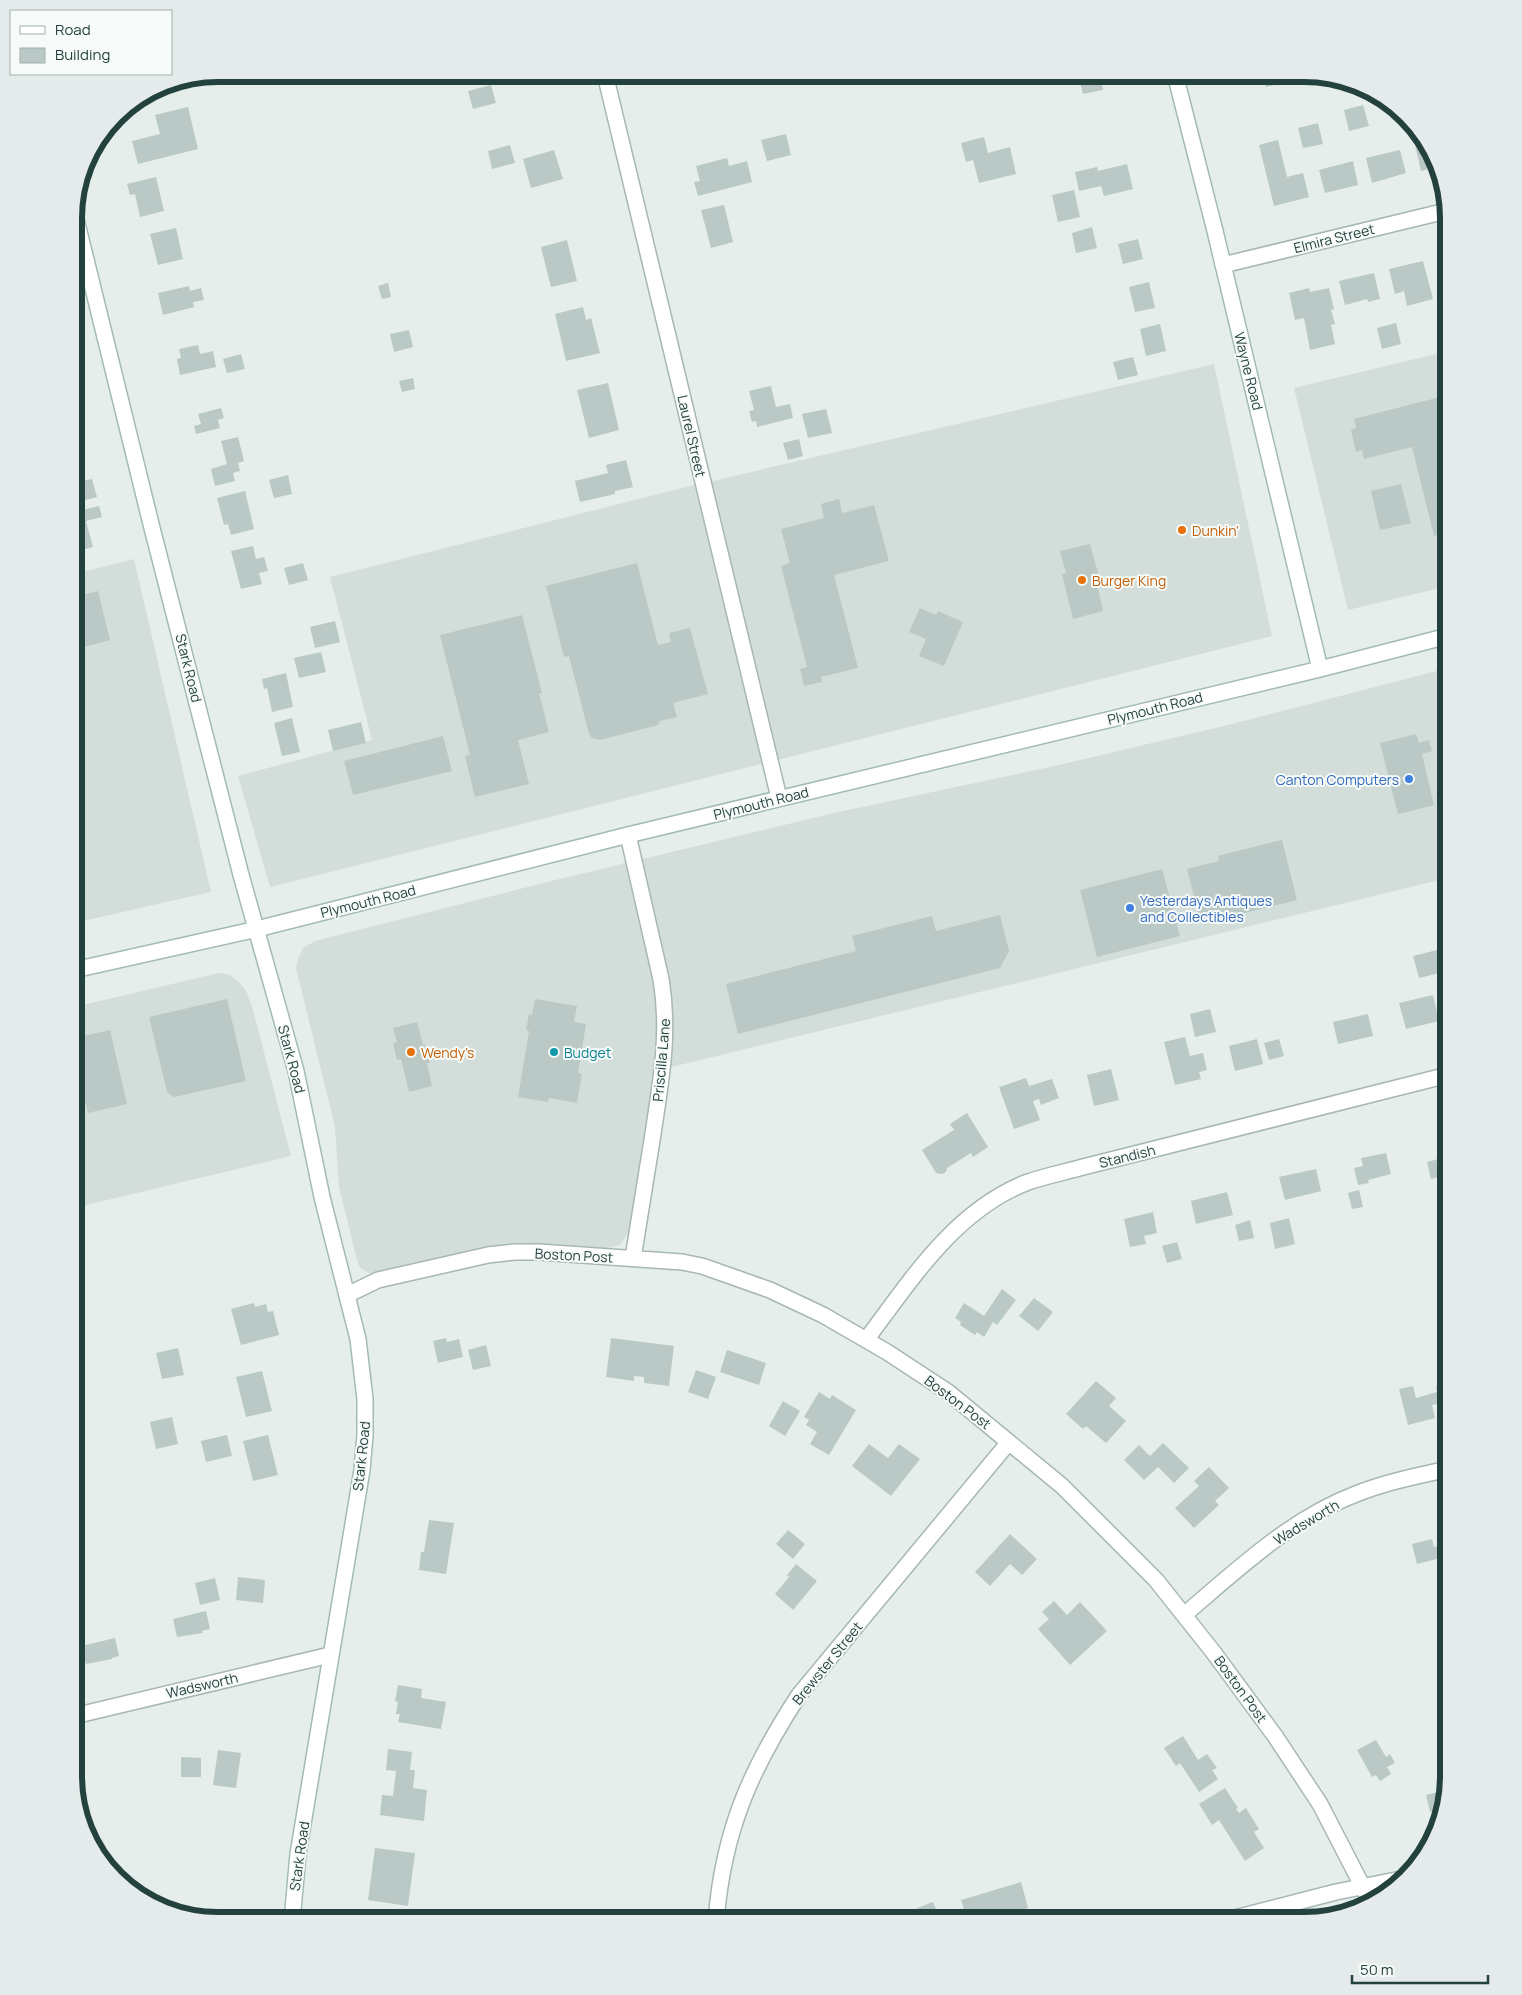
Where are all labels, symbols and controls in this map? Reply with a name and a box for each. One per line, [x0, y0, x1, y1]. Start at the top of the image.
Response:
legend [10, 10, 172, 75]
text: Road [55, 19, 91, 40]
text: Building [55, 44, 110, 65]
street label: Elmira Street [1292, 219, 1377, 257]
street label: Wayne Road [1230, 330, 1268, 412]
street label: Laurel Street [673, 393, 711, 479]
place label: Dunkin' [1192, 521, 1239, 540]
marker: Dunkin' [1176, 524, 1188, 536]
place label: Burger King [1092, 571, 1166, 590]
marker: Burger King [1076, 574, 1088, 586]
street label: Stark Road [171, 632, 207, 704]
street label: Plymouth Road [1105, 687, 1205, 729]
place label: Canton Computers [1276, 770, 1399, 789]
marker: Canton Computers [1403, 773, 1415, 785]
street label: Plymouth Road [711, 782, 811, 824]
street label: Plymouth Road [318, 880, 418, 922]
place label: Yesterdays Antiques and Collectibles [1140, 891, 1272, 926]
marker: Yesterdays Antiques and Collectibles [1124, 902, 1136, 914]
street label: Priscilla Lane [648, 1018, 674, 1102]
street label: Stark Road [274, 1023, 310, 1095]
place label: Wendy's [421, 1043, 474, 1062]
place label: Budget [564, 1043, 612, 1062]
marker: Wendy's [405, 1046, 417, 1058]
marker: Budget [548, 1046, 560, 1058]
street label: Standish [1097, 1140, 1157, 1172]
street label: Boston Post [534, 1243, 614, 1267]
street label: Boston Post [921, 1371, 995, 1433]
street label: Stark Road [348, 1420, 374, 1492]
street label: Wadsworth [1270, 1495, 1342, 1549]
street label: Brewster Street [788, 1617, 867, 1708]
street label: Boston Post [1210, 1652, 1272, 1727]
street label: Wadsworth [164, 1667, 240, 1703]
street label: Stark Road [285, 1820, 313, 1892]
scale bar [1352, 1952, 1488, 1984]
text: 50 m [1360, 1959, 1394, 1980]

